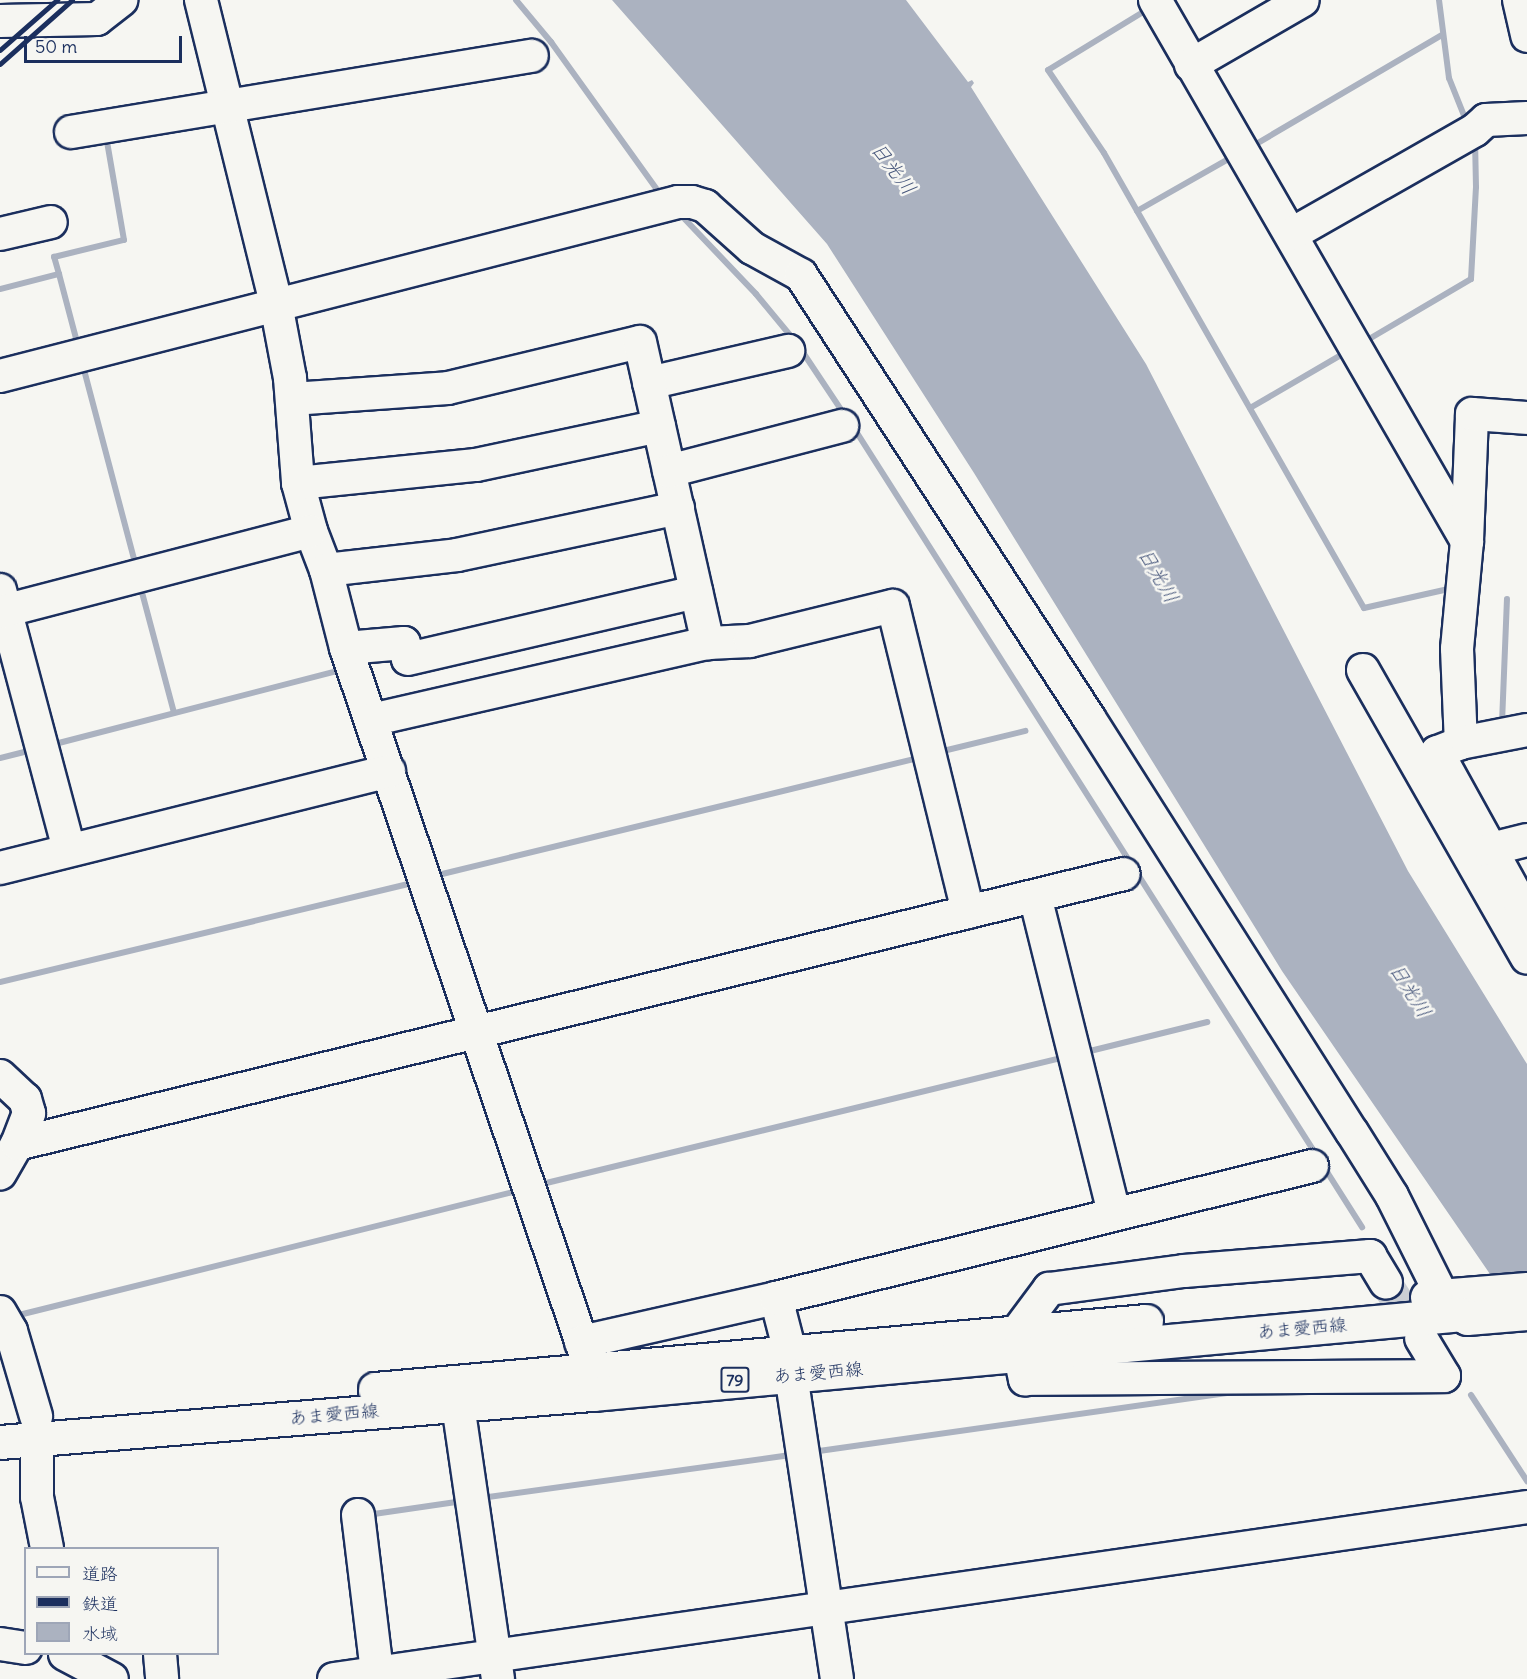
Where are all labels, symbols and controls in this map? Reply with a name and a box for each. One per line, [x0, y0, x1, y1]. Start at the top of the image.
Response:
scale bar [27, 24, 184, 62]
text: 50 m [35, 35, 77, 58]
water label: 日光川 [866, 137, 922, 199]
water label: 日光川 [1134, 543, 1184, 607]
water label: 日光川 [1385, 958, 1437, 1022]
street label: あま愛西線 [1256, 1314, 1348, 1344]
street label: あま愛西線 [772, 1358, 864, 1388]
road number: 79 [720, 1367, 750, 1393]
street label: あま愛西線 [288, 1400, 380, 1430]
legend [24, 1547, 219, 1655]
text: 道路 [82, 1562, 118, 1585]
text: 鉄道 [82, 1592, 118, 1615]
text: 水域 [82, 1622, 118, 1645]

